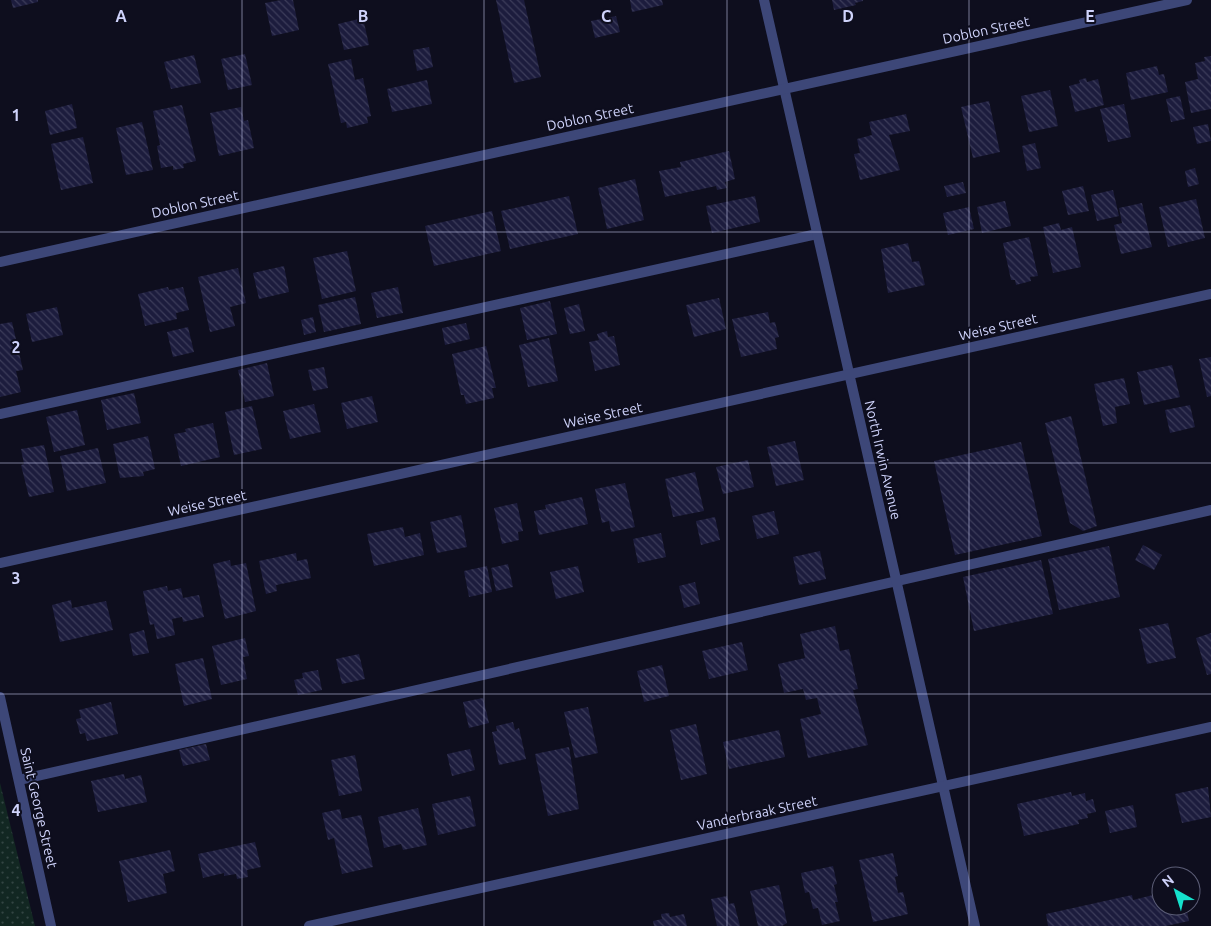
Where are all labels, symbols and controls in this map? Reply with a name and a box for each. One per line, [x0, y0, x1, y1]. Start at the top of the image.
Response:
text: A [115, 7, 127, 25]
text: B [358, 7, 368, 25]
text: C [601, 7, 611, 25]
text: D [842, 7, 854, 25]
text: E [1085, 7, 1095, 25]
street label: Doblon Street [941, 13, 1031, 47]
street label: Doblon Street [545, 100, 635, 134]
text: 1 [11, 106, 21, 124]
street label: Doblon Street [150, 187, 240, 221]
street label: Weise Street [957, 310, 1039, 344]
text: 2 [11, 338, 21, 356]
street label: Weise Street [562, 399, 644, 431]
street label: North Irwin Avenue [861, 399, 905, 521]
street label: Weise Street [166, 487, 248, 519]
text: 3 [11, 569, 21, 587]
street label: Saint George Street [17, 746, 61, 870]
street label: Vanderbraak Street [696, 792, 819, 834]
text: 4 [11, 801, 21, 819]
north arrow [1151, 866, 1201, 916]
text: N [1159, 871, 1177, 890]

